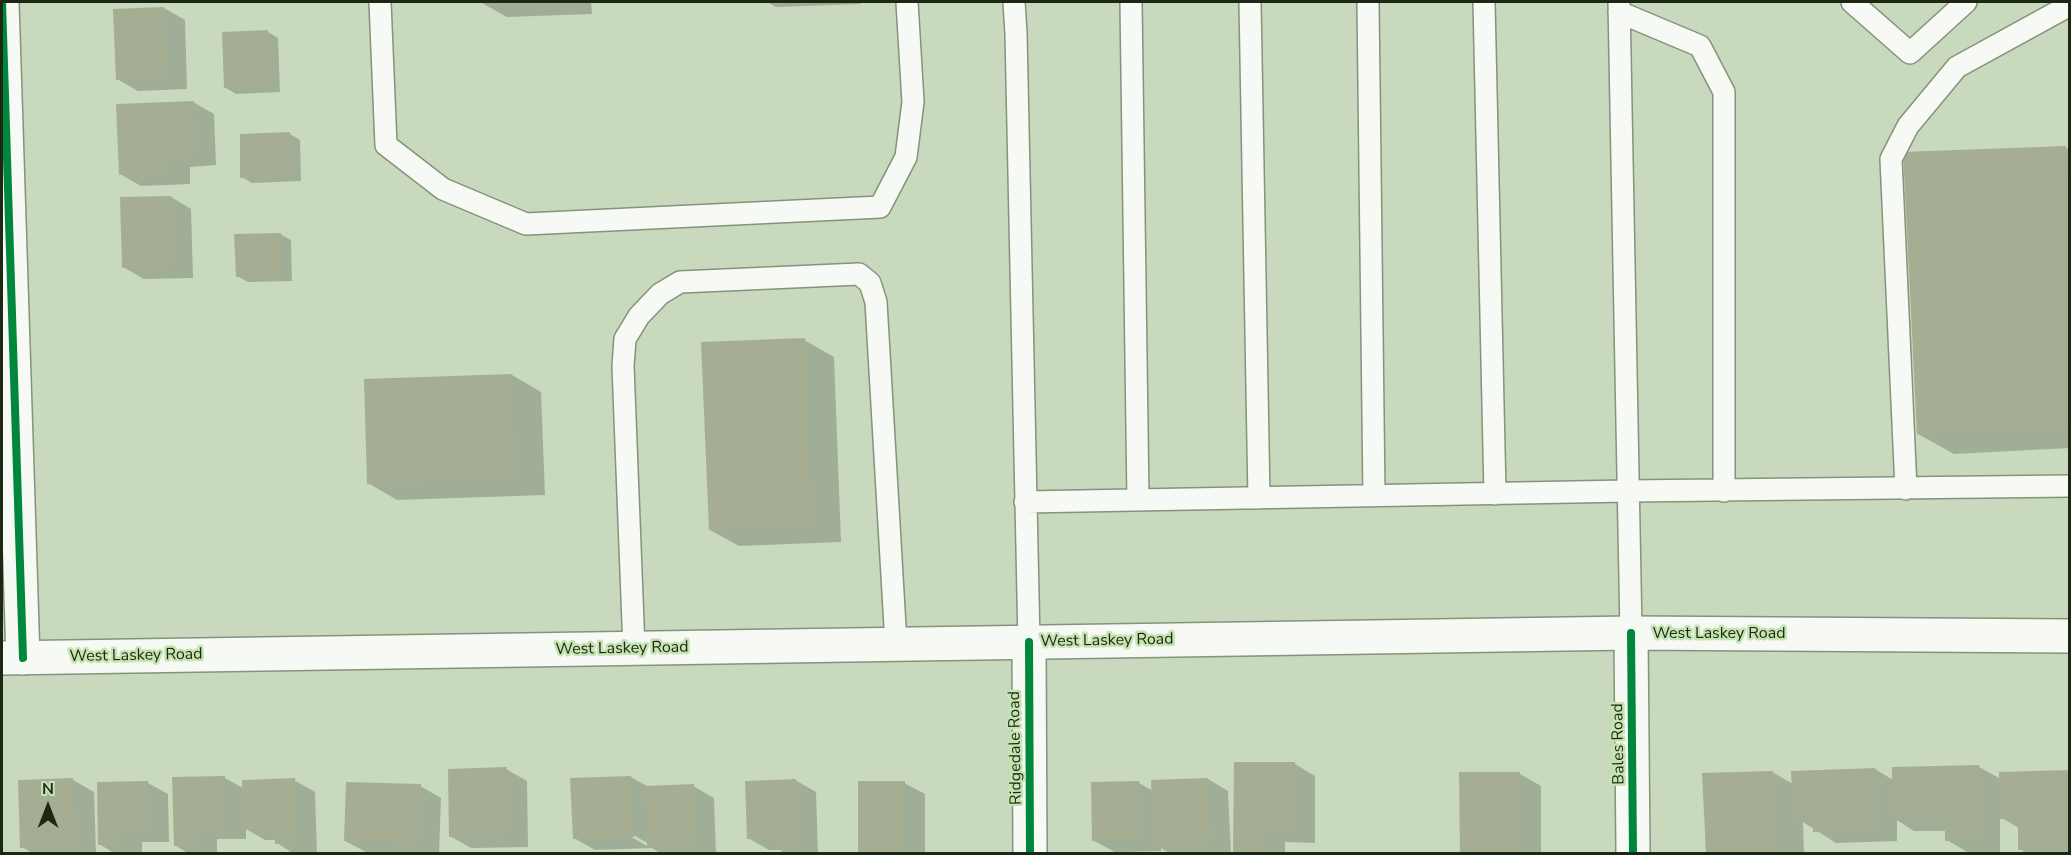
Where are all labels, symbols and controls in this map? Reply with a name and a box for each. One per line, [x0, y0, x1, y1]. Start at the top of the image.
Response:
street label: West Laskey Road [1652, 624, 1786, 644]
street label: West Laskey Road [1040, 630, 1174, 652]
street label: West Laskey Road [555, 638, 689, 660]
street label: West Laskey Road [69, 645, 203, 667]
street label: Ridgedale Road [1005, 691, 1027, 805]
street label: Bales Road [1609, 703, 1629, 785]
north arrow [18, 777, 78, 837]
text: N [42, 778, 54, 800]

